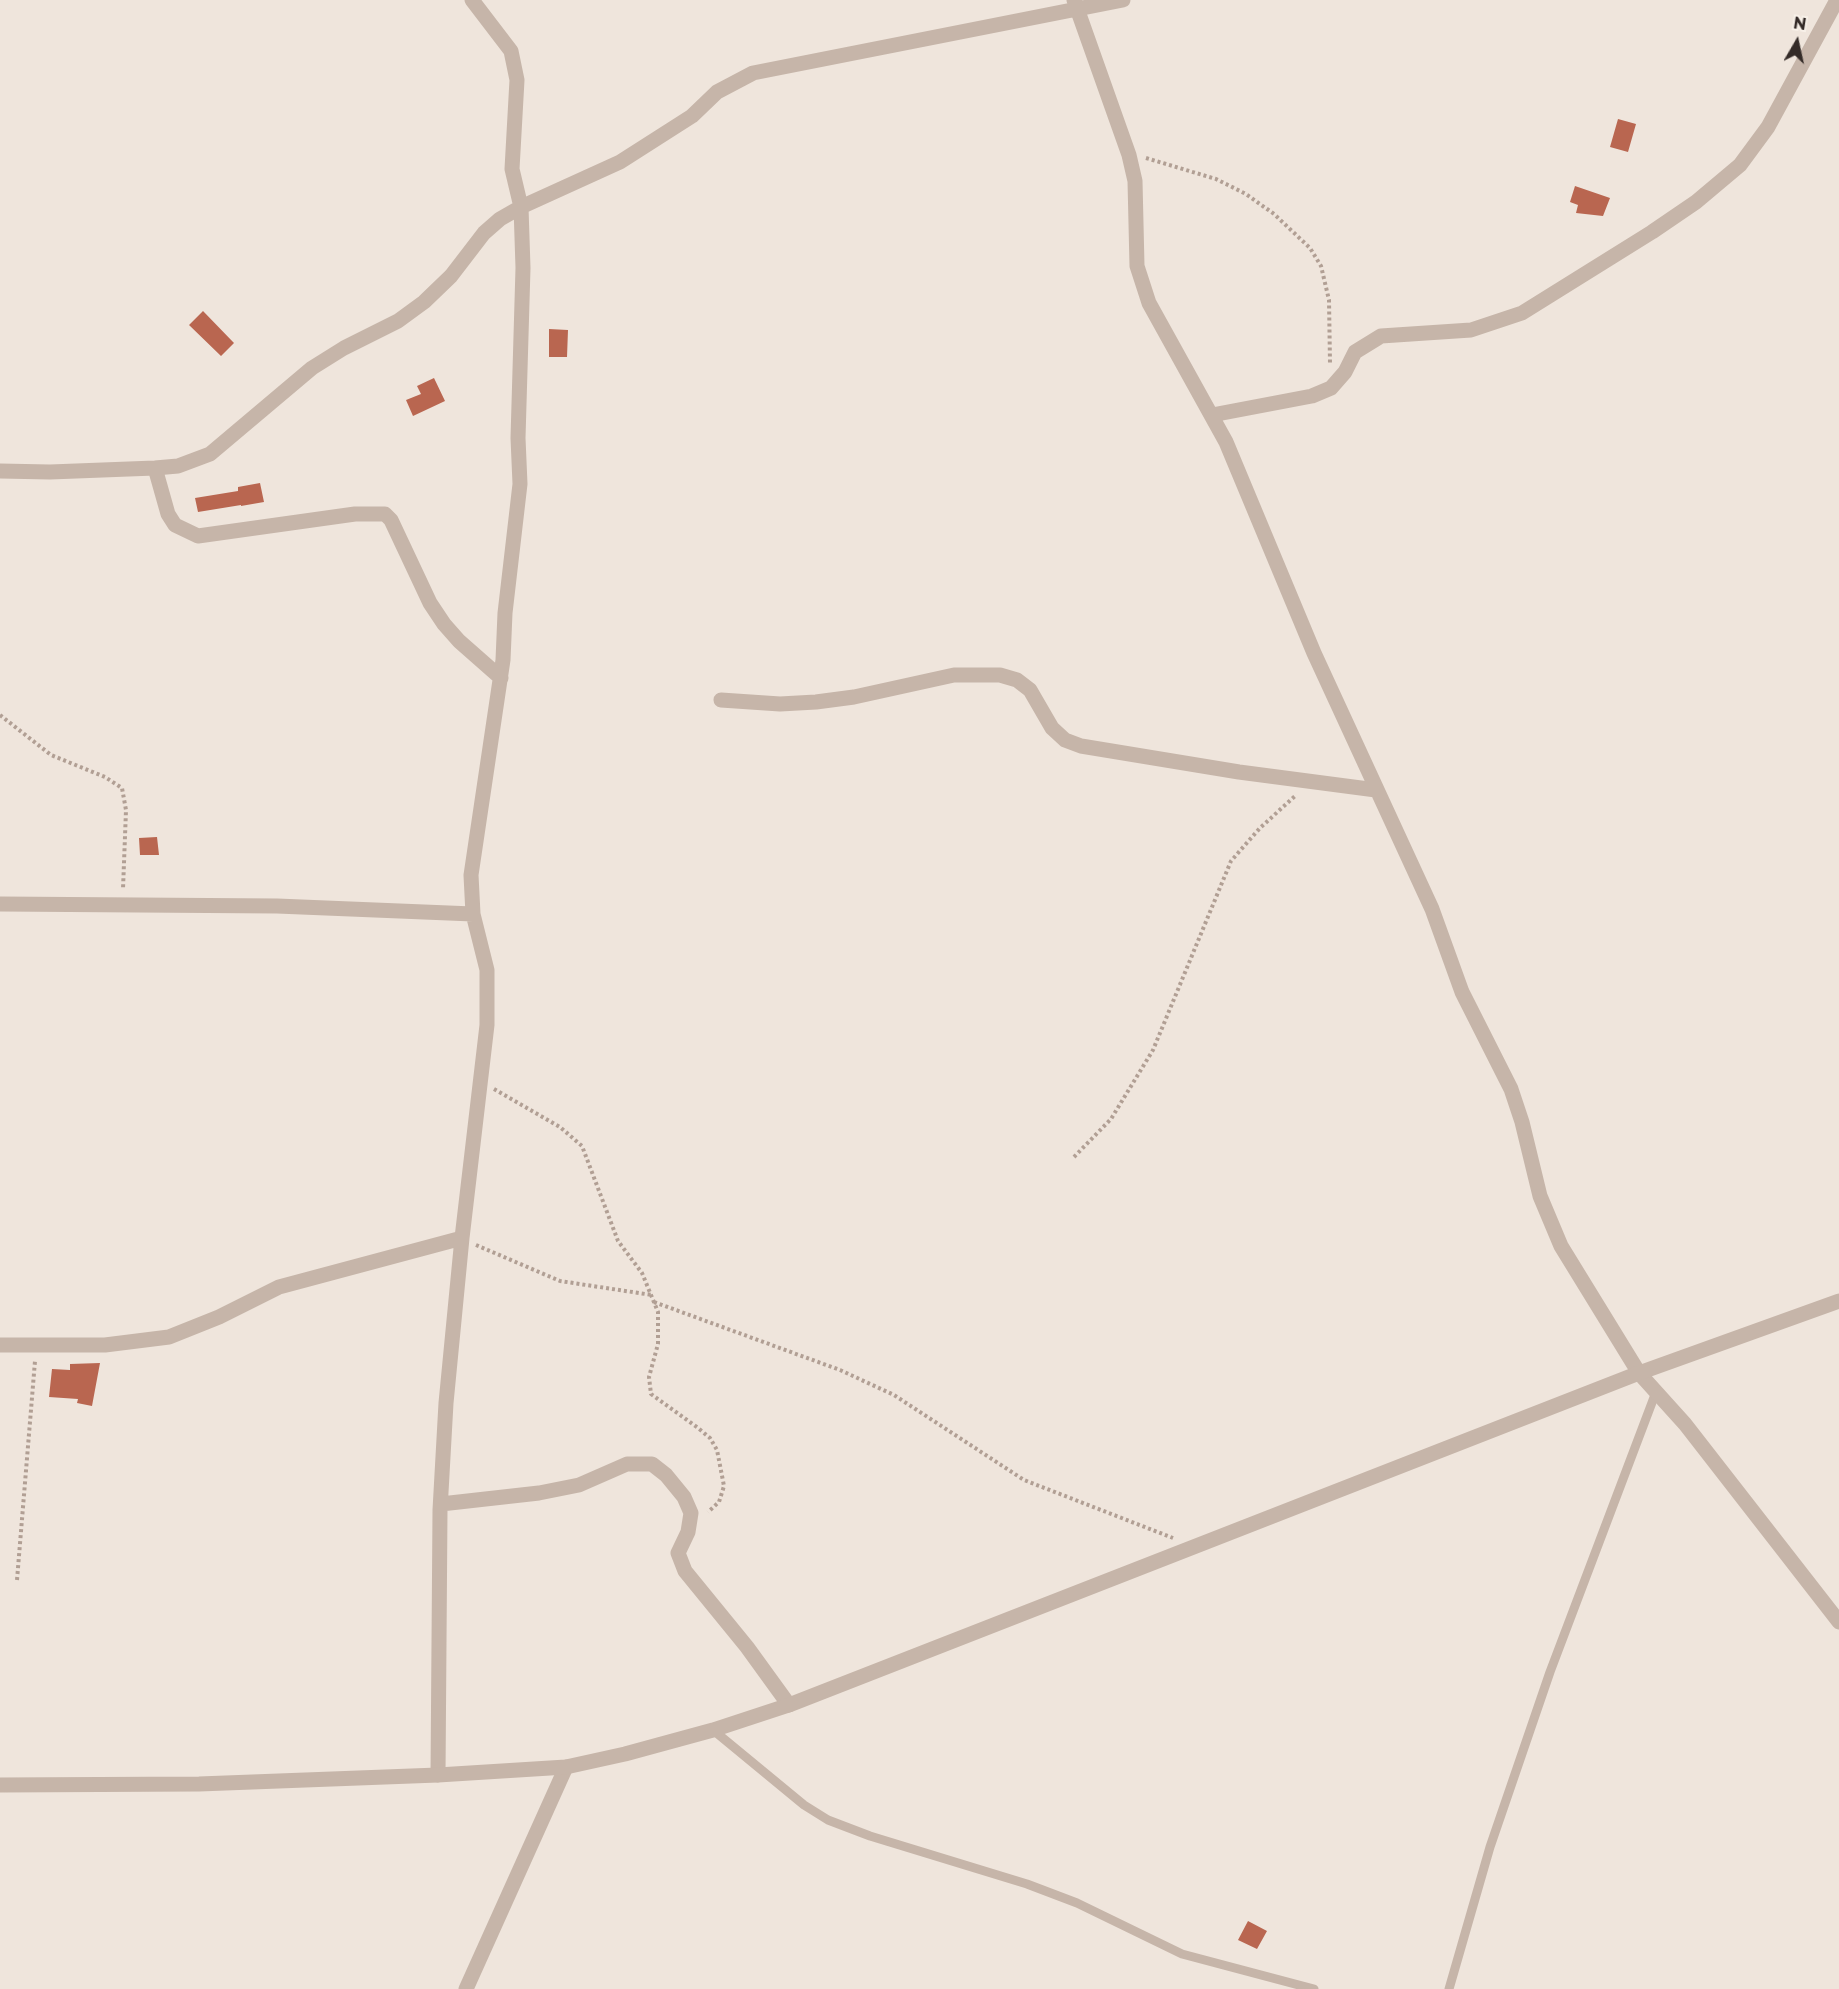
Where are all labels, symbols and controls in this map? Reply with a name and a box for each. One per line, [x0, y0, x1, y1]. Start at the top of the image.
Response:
north arrow [1767, 12, 1827, 72]
text: N [1792, 13, 1808, 34]

